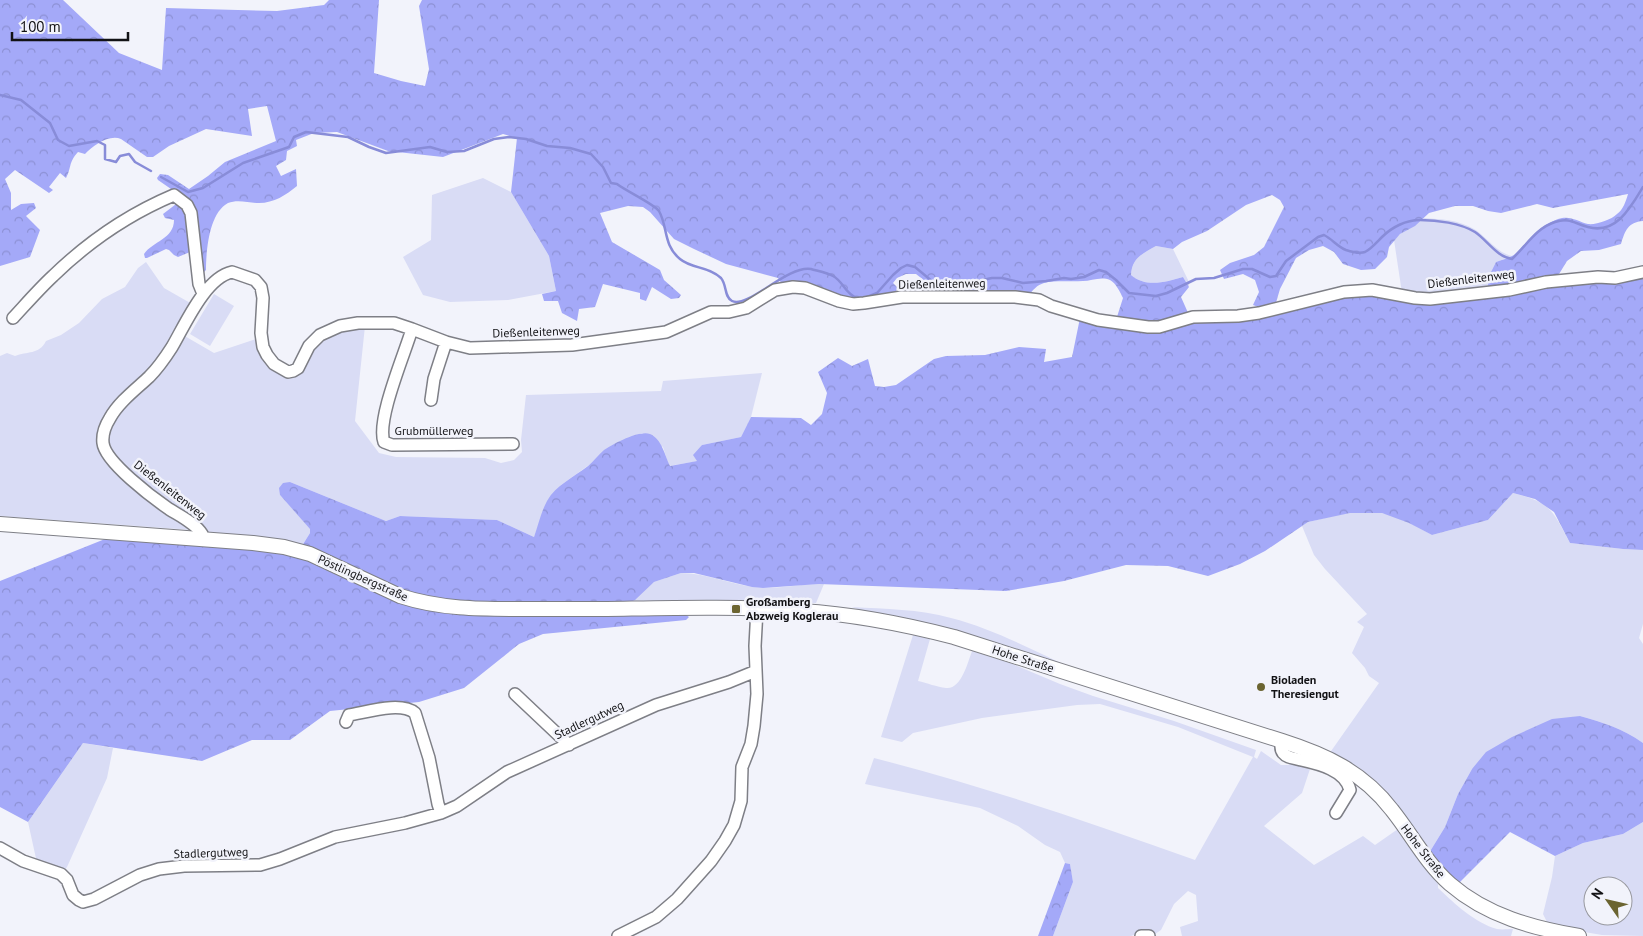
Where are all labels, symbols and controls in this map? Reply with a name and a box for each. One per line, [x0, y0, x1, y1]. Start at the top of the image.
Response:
scale bar [12, 10, 129, 42]
text: 100 m [20, 17, 61, 36]
street label: Dießenleitenweg [1427, 266, 1515, 291]
street label: Dießenleitenweg [898, 275, 986, 292]
street label: Dießenleitenweg [492, 322, 580, 341]
street label: Grubmüllerweg [395, 423, 473, 438]
street label: Dießenleitenweg [131, 457, 209, 522]
street label: Pöstlingbergstraße [316, 551, 411, 604]
place label: Großamberg Abzweig Koglerau [746, 594, 838, 623]
marker: Großamberg Abzweig Koglerau [730, 603, 742, 615]
street label: Hohe Straße [990, 641, 1056, 676]
place label: Bioladen Theresiengut [1271, 672, 1340, 701]
marker: Bioladen Theresiengut [1255, 681, 1267, 693]
street label: Stadlergutweg [552, 697, 626, 742]
street label: Hohe Straße [1398, 821, 1449, 881]
street label: Stadlergutweg [173, 844, 249, 861]
north arrow [1583, 876, 1633, 926]
text: N [1587, 885, 1607, 903]

